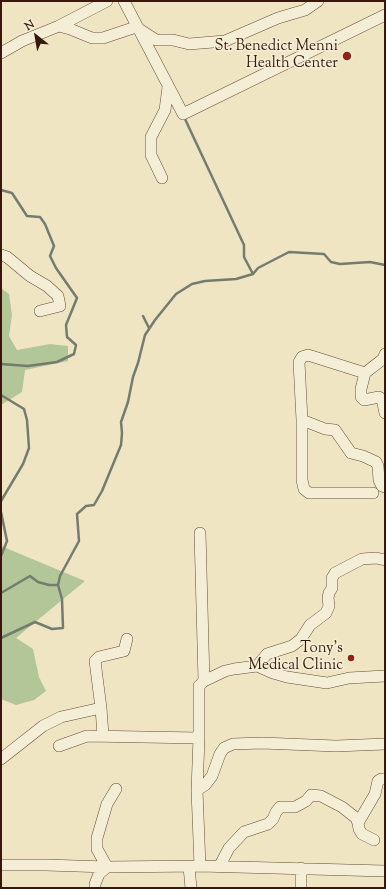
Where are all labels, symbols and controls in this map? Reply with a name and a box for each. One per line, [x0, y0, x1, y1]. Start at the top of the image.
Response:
north arrow [16, 16, 56, 56]
text: N [22, 17, 38, 35]
place label: St. Benedict Menni Health Center [215, 38, 338, 73]
marker: St. Benedict Menni Health Center [341, 50, 353, 62]
place label: Tony's Medical Clinic [248, 640, 343, 675]
marker: Tony's Medical Clinic [346, 653, 356, 663]

